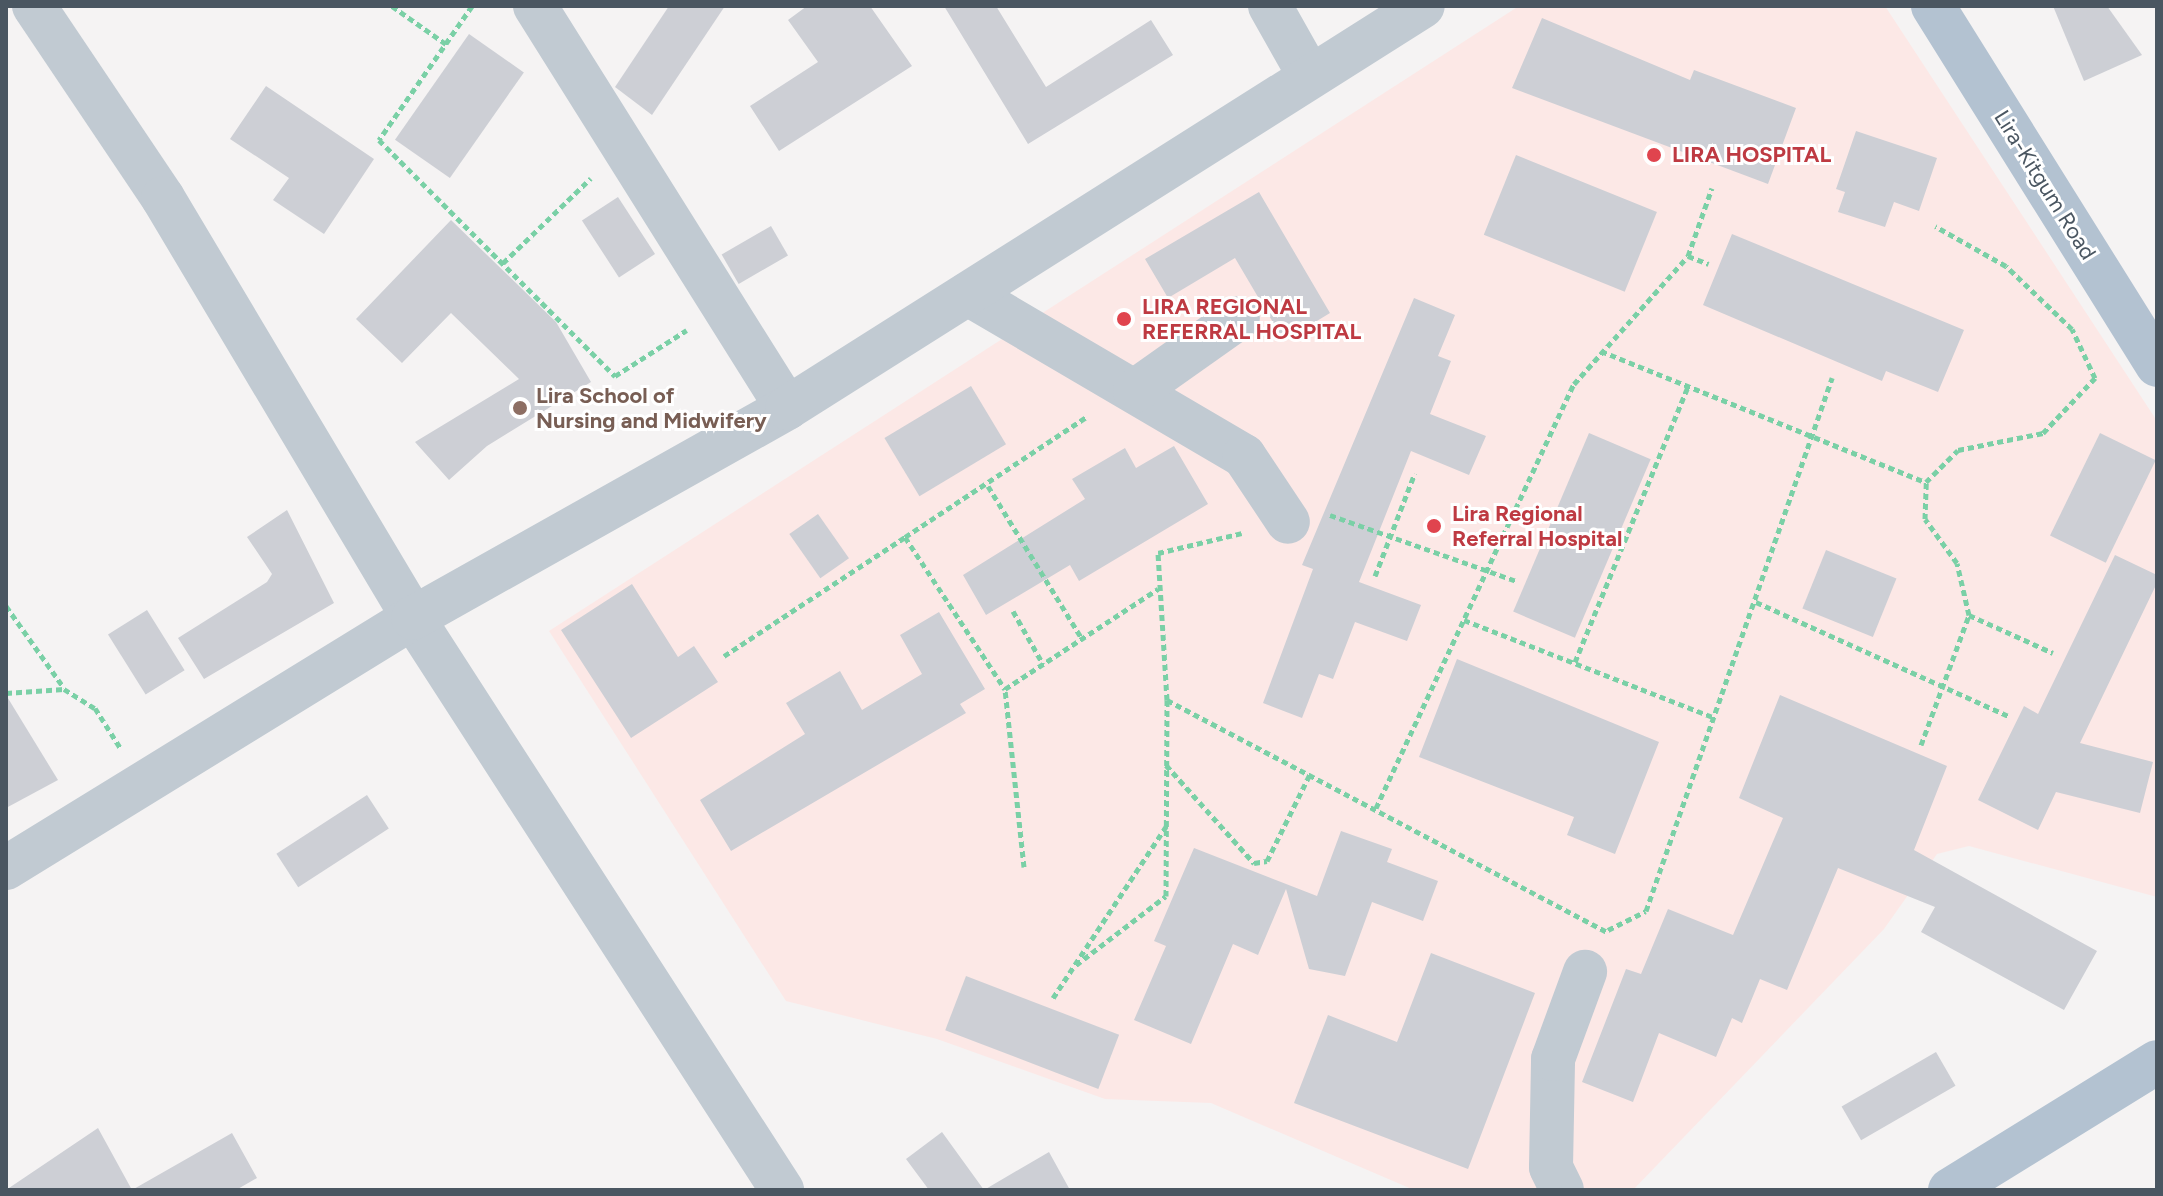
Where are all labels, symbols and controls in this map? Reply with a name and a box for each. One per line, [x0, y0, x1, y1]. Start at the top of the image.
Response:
street label: Lira-Kitgum Road [1988, 105, 2102, 265]
place label: LIRA HOSPITAL [1672, 142, 1831, 168]
marker: LIRA HOSPITAL [1643, 144, 1665, 166]
place label: LIRA REGIONAL REFERRAL HOSPITAL [1142, 293, 1361, 344]
marker: LIRA REGIONAL REFERRAL HOSPITAL [1113, 308, 1135, 330]
place label: Lira School of Nursing and Midwifery [536, 382, 767, 434]
marker: Lira School of Nursing and Midwifery [511, 399, 529, 417]
place label: Lira Regional Referral Hospital [1452, 500, 1622, 552]
marker: Lira Regional Referral Hospital [1423, 515, 1445, 537]

